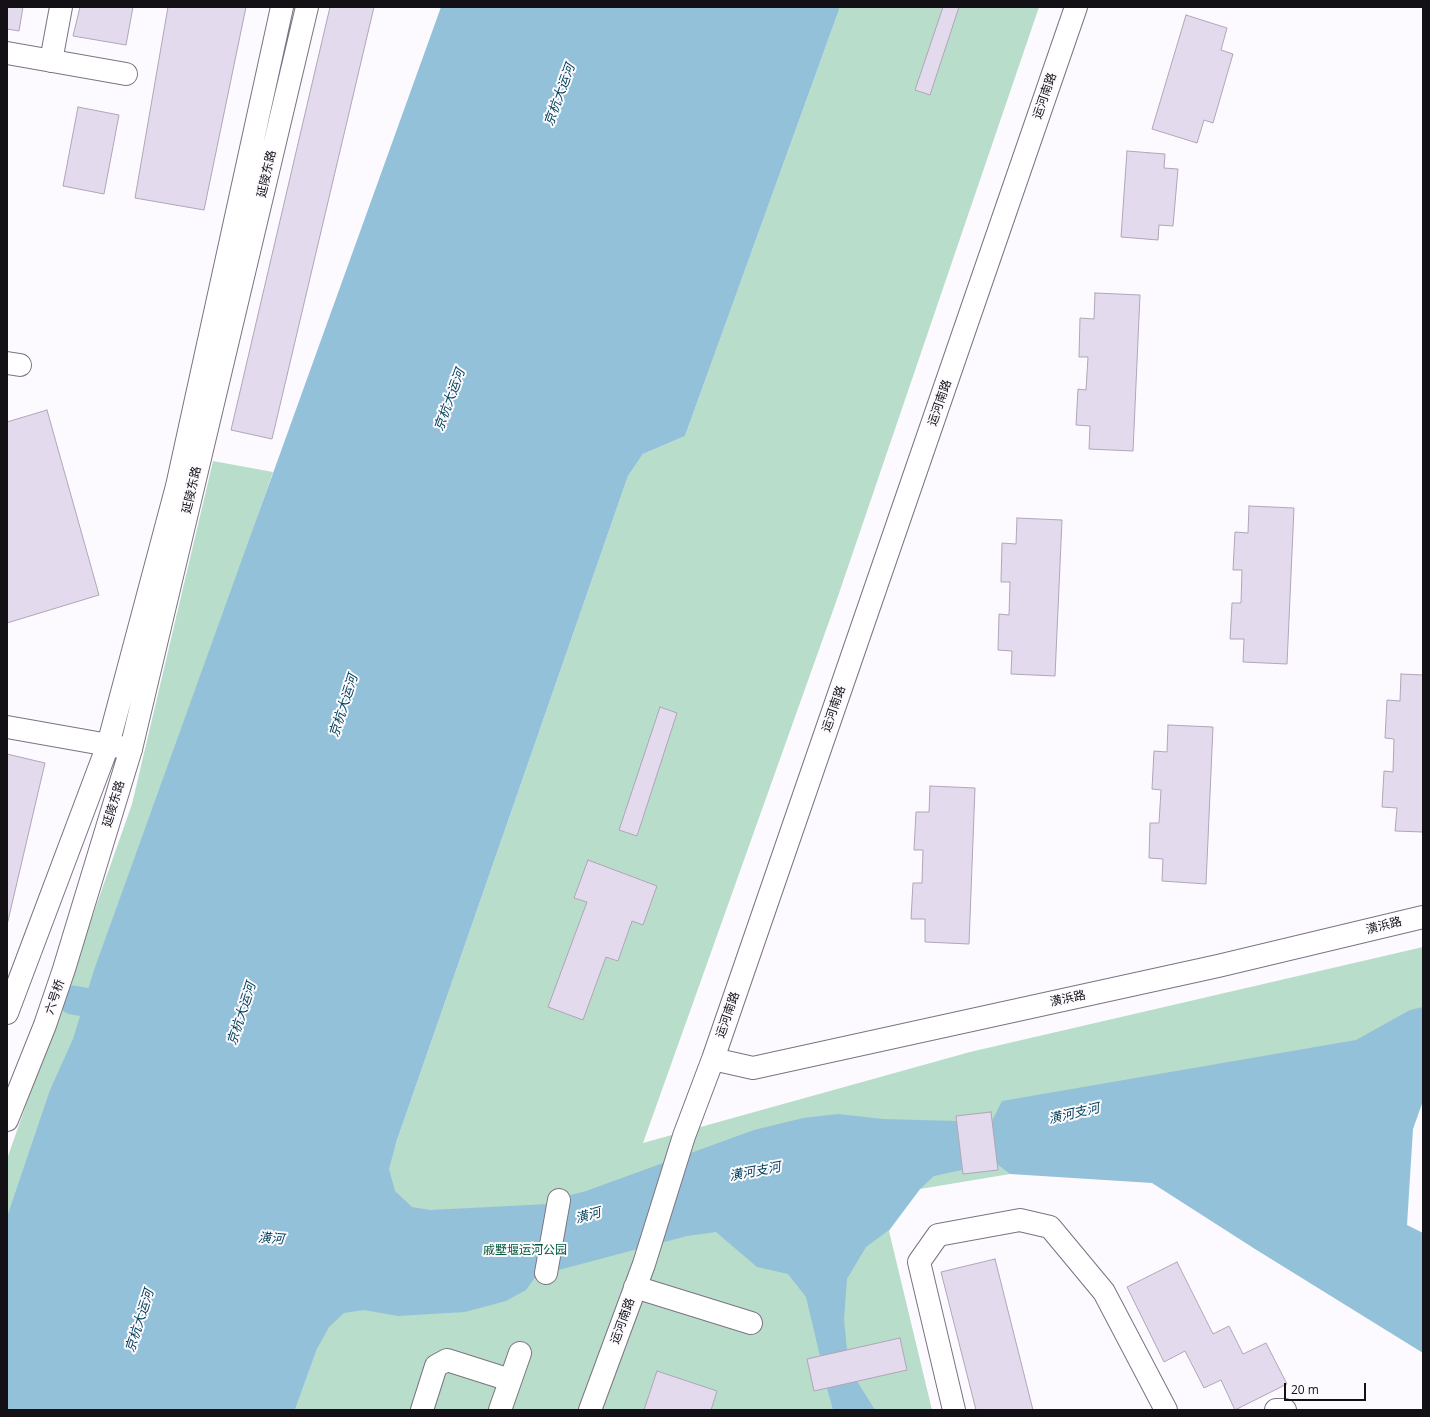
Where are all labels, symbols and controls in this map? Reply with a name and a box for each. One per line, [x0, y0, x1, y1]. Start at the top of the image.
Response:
water label: 京杭大运河 [542, 62, 578, 128]
street label: 运河南路 [1030, 71, 1060, 121]
street label: 延陵东路 [255, 149, 279, 199]
water label: 京杭大运河 [432, 367, 468, 433]
street label: 运河南路 [925, 378, 955, 428]
street label: 延陵东路 [180, 465, 204, 515]
water label: 京杭大运河 [327, 673, 361, 739]
street label: 运河南路 [819, 684, 849, 734]
street label: 延陵东路 [100, 779, 128, 829]
street label: 潢浜路 [1365, 915, 1403, 937]
street label: 六号桥 [42, 978, 68, 1016]
water label: 京杭大运河 [225, 981, 259, 1047]
street label: 潢浜路 [1049, 988, 1087, 1010]
street label: 运河南路 [713, 990, 743, 1040]
water label: 潢河支河 [1047, 1101, 1101, 1127]
water label: 潢河支河 [728, 1159, 782, 1185]
water label: 潢河 [573, 1205, 603, 1227]
water label: 潢河 [257, 1230, 285, 1248]
park label: 戚墅堰运河公园 [483, 1244, 567, 1258]
water label: 京杭大运河 [123, 1288, 157, 1354]
street label: 运河南路 [608, 1296, 638, 1346]
scale bar [1286, 1375, 1368, 1401]
text: 20 m [1291, 1381, 1319, 1398]

